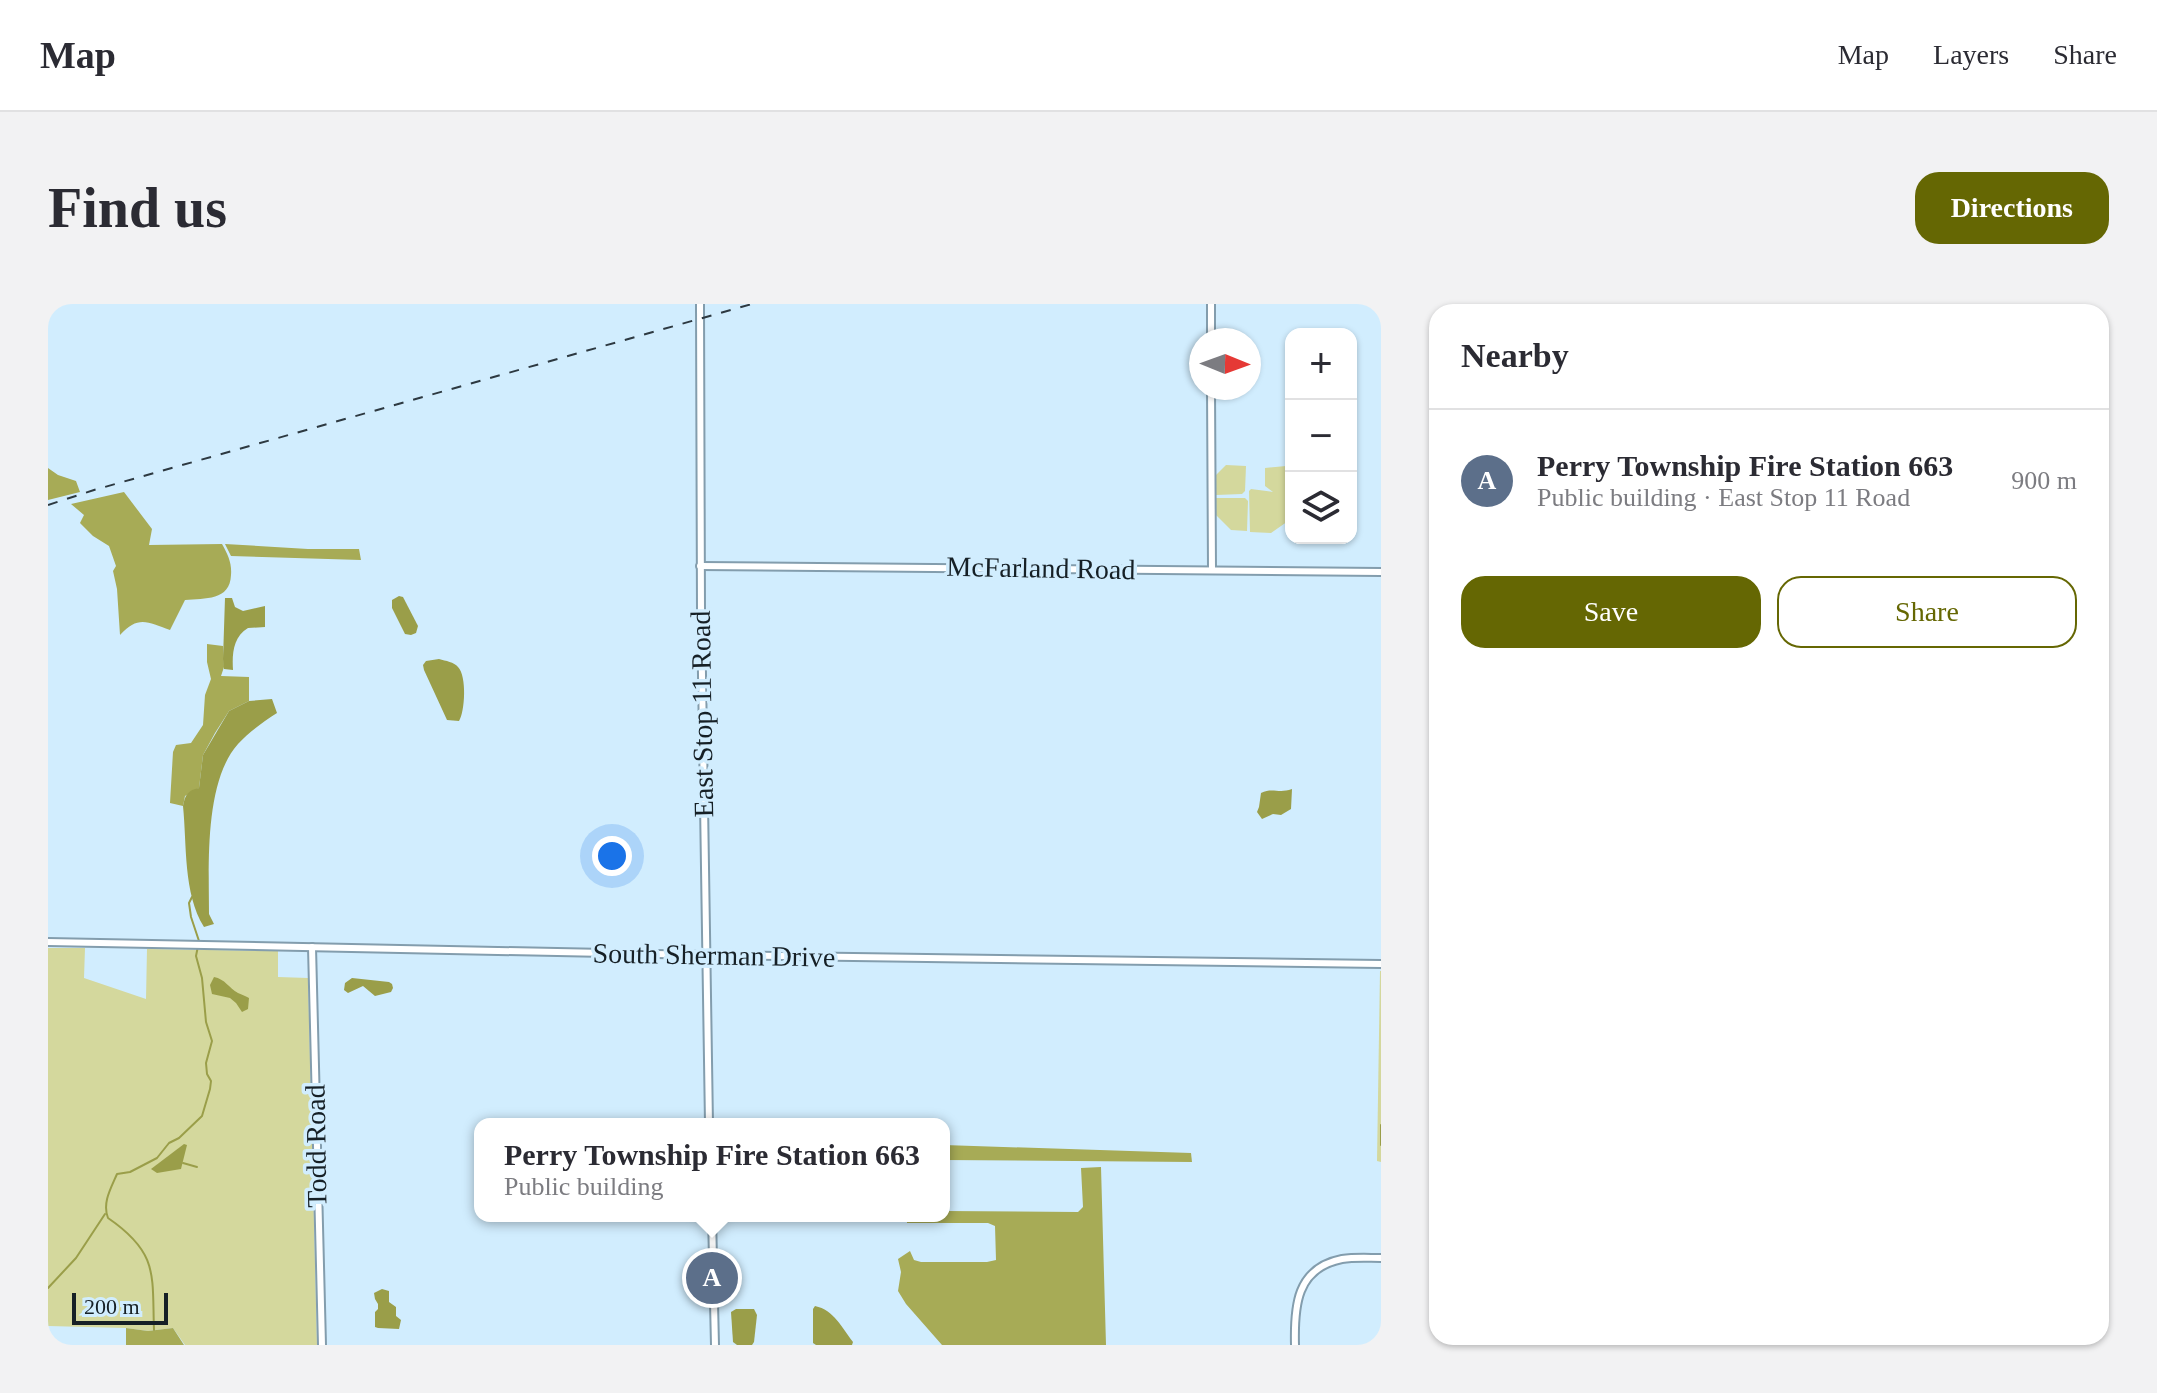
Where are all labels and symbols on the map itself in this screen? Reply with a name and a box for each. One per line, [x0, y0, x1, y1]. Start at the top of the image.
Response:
north arrow [1189, 328, 1261, 400]
street label: McFarland Road [946, 551, 1136, 585]
street label: East Stop 11 Road [685, 610, 719, 818]
your location [592, 836, 632, 876]
street label: South Sherman Drive [592, 937, 836, 973]
street label: Todd Road [299, 1084, 333, 1208]
pin: A [686, 1248, 738, 1308]
scale bar [72, 1289, 168, 1325]

